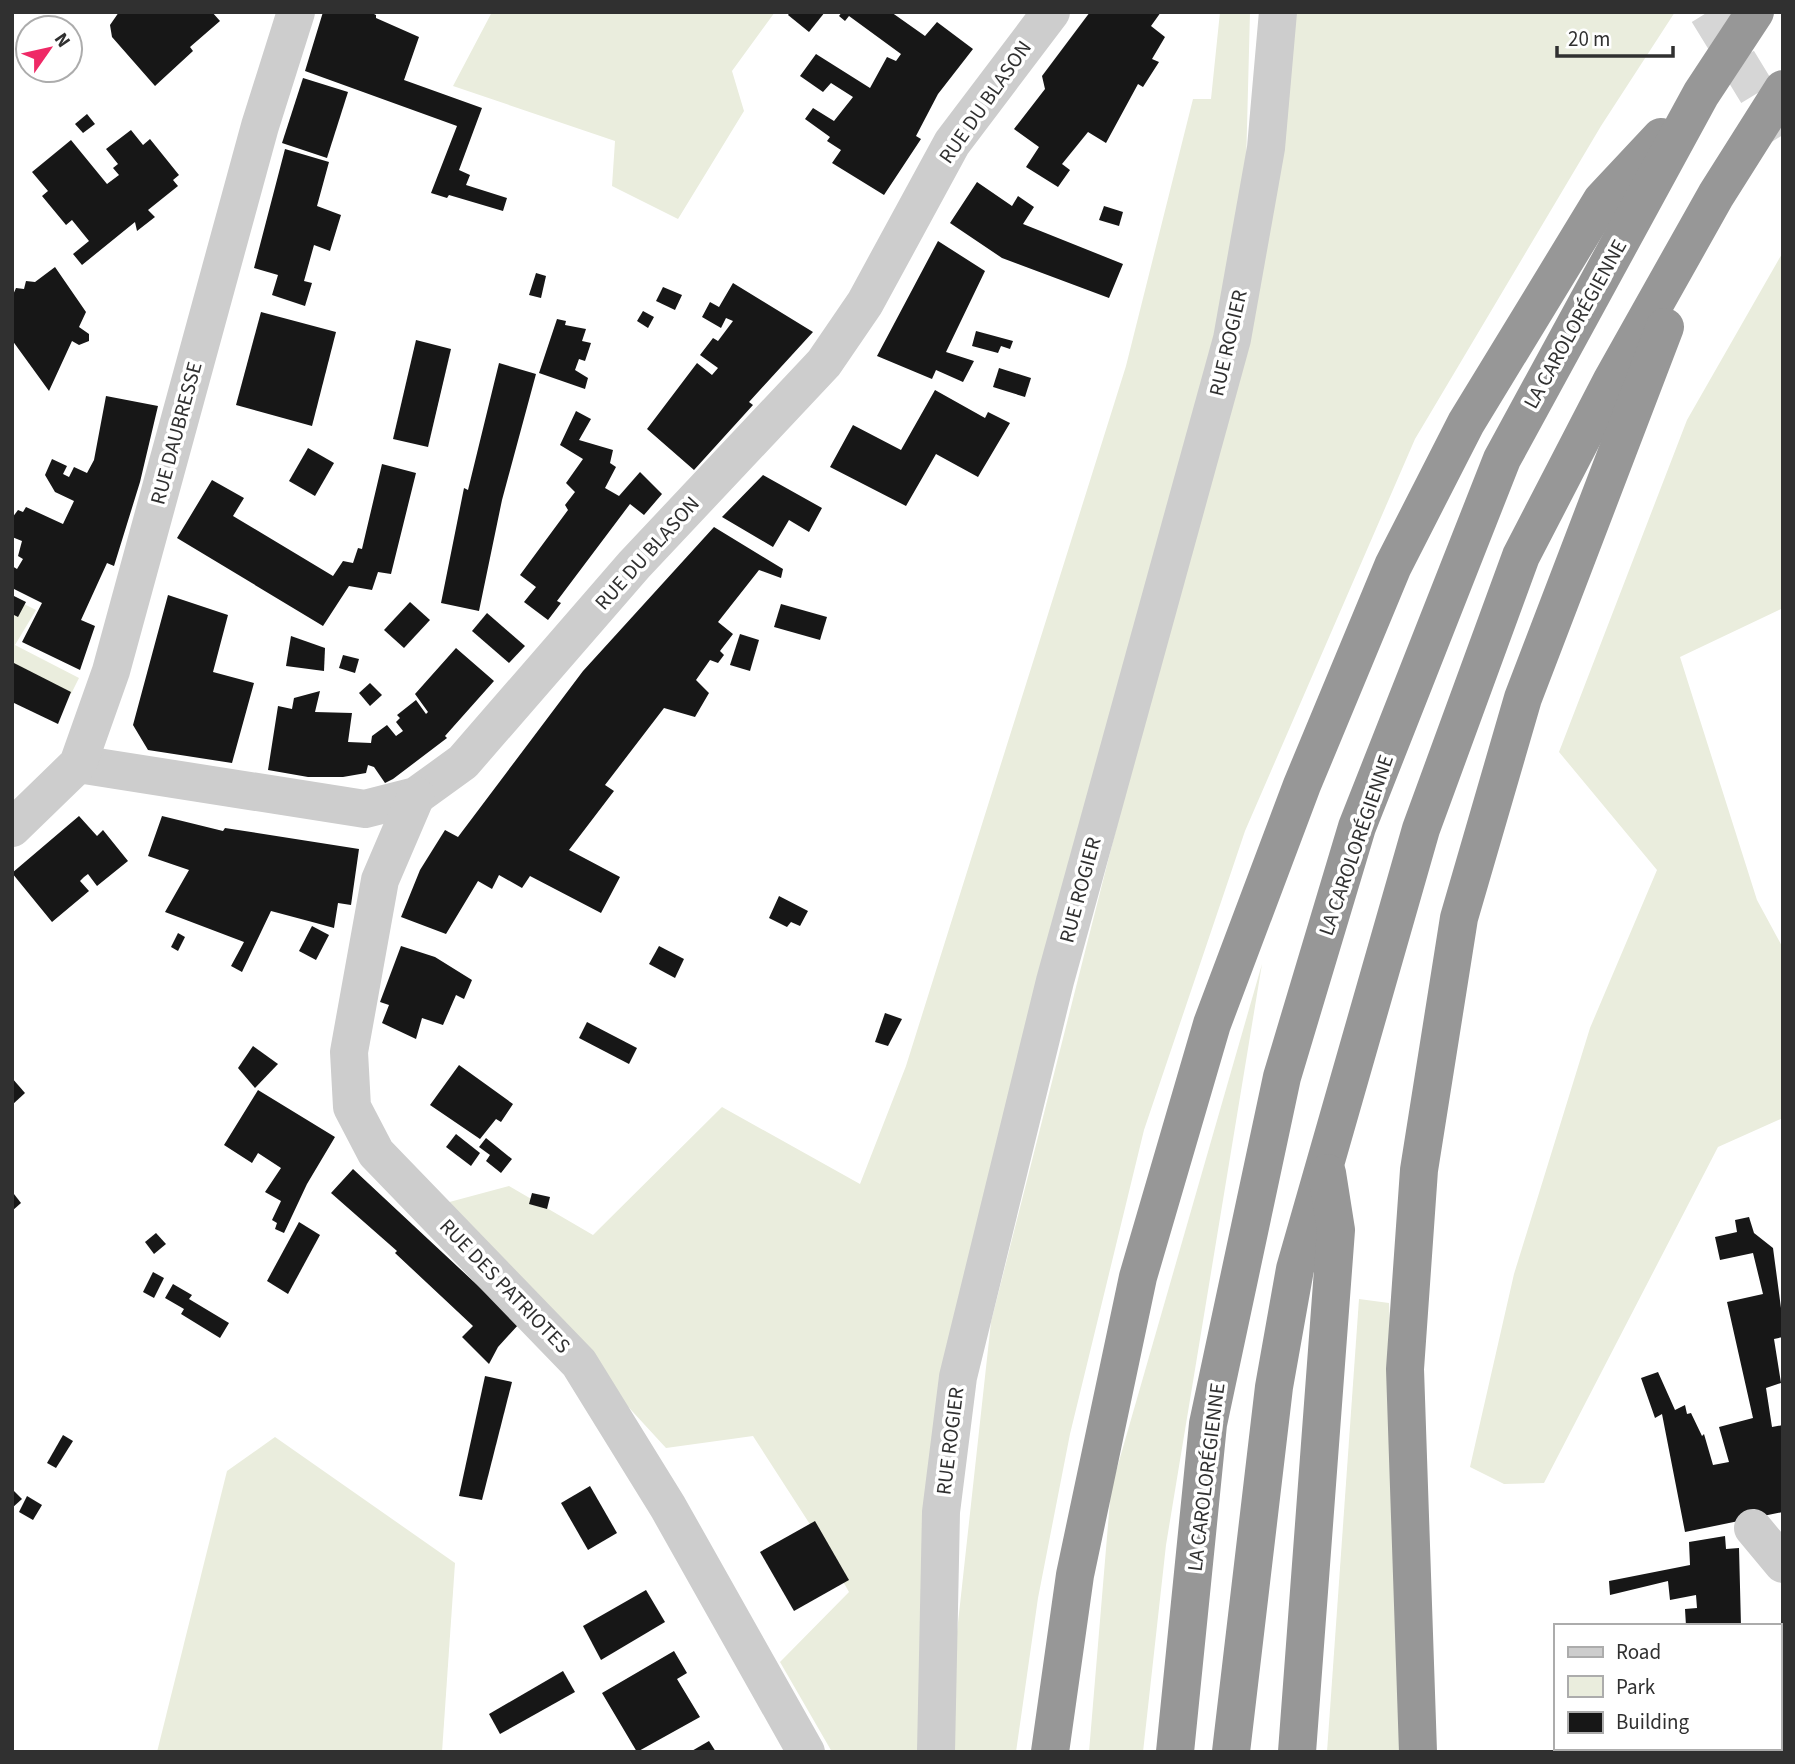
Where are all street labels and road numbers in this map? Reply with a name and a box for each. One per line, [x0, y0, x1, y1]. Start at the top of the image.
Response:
street label: RUE DU BLASON [931, 34, 1039, 170]
street label: LA CAROLORÉGIENNE [1516, 234, 1634, 414]
street label: RUE ROGIER [1201, 287, 1255, 399]
street label: RUE DAUBRESSE [143, 358, 209, 508]
street label: RUE DU BLASON [588, 489, 706, 617]
street label: LA CAROLORÉGIENNE [1311, 750, 1401, 940]
street label: RUE ROGIER [1052, 834, 1108, 946]
street label: RUE DES PATRIOTES [433, 1212, 577, 1360]
street label: LA CAROLORÉGIENNE [1180, 1381, 1232, 1573]
street label: RUE ROGIER [929, 1385, 971, 1497]

